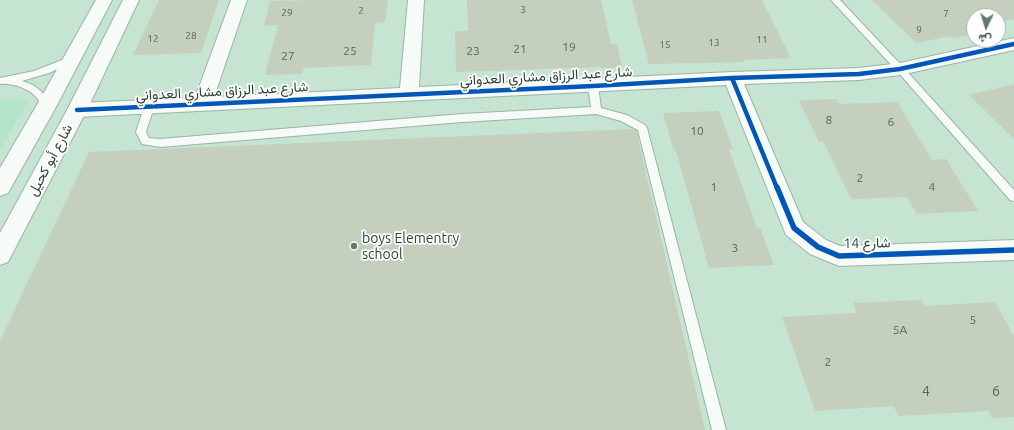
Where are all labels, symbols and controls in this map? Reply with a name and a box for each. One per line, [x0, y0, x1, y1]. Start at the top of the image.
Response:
house number: 3 [520, 4, 526, 16]
house number: 2 [358, 5, 364, 17]
house number: 29 [281, 7, 293, 19]
house number: 7 [943, 8, 949, 20]
north arrow [966, 8, 1006, 48]
house number: 9 [916, 24, 922, 36]
house number: 28 [185, 30, 197, 42]
house number: 12 [147, 33, 159, 45]
text: ش [978, 33, 992, 45]
house number: 11 [756, 34, 768, 46]
house number: 13 [708, 37, 720, 49]
house number: 15 [659, 39, 671, 51]
house number: 19 [562, 40, 576, 54]
house number: 21 [513, 42, 527, 56]
house number: 25 [343, 44, 357, 58]
house number: 23 [466, 44, 480, 58]
house number: 27 [281, 49, 295, 63]
street label: شارع عبد الرزاق مشاري العدواني [459, 63, 633, 89]
street label: شارع عبد الرزاق مشاري العدواني [135, 78, 309, 104]
house number: 8 [826, 113, 832, 127]
house number: 6 [888, 115, 894, 129]
street label: شارع أبو كحيل [24, 121, 76, 199]
house number: 10 [690, 124, 704, 138]
house number: 2 [857, 171, 863, 185]
house number: 1 [711, 180, 717, 194]
house number: 4 [929, 180, 935, 194]
place label: boys Elementry school [362, 230, 459, 262]
street label: شارع 14 [843, 234, 891, 252]
marker: boys Elementry school [349, 241, 359, 251]
house number: 3 [732, 241, 738, 255]
house number: 5 [970, 313, 976, 327]
house number: 5A [893, 323, 907, 337]
house number: 2 [825, 355, 831, 369]
house number: 4 [922, 383, 930, 399]
house number: 6 [992, 383, 1000, 399]

